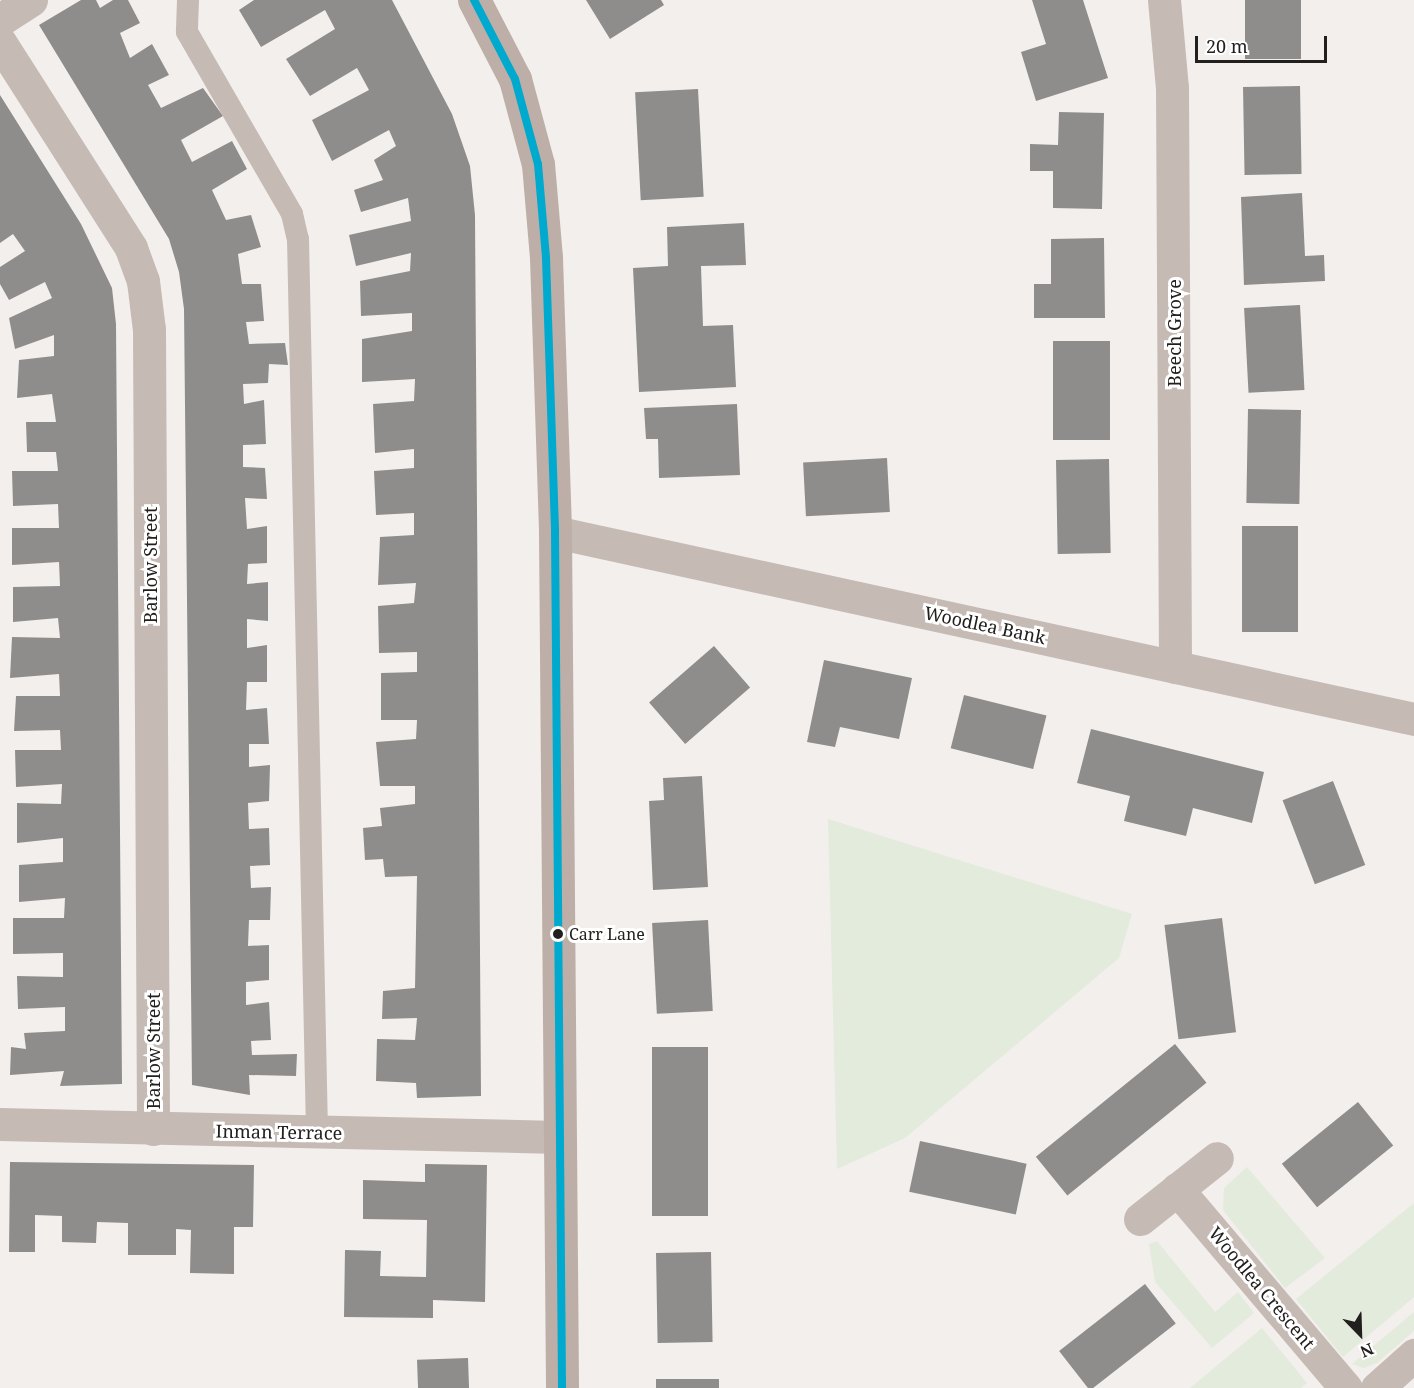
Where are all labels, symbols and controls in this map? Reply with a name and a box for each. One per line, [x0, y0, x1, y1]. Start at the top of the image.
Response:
scale bar [1198, 24, 1330, 62]
text: 20 m [1206, 34, 1248, 58]
street label: Beech Grove [1163, 279, 1185, 387]
street label: Barlow Street [139, 507, 161, 623]
street label: Woodlea Bank [922, 602, 1048, 648]
place label: Carr Lane [569, 924, 645, 944]
marker: Carr Lane [552, 928, 564, 940]
street label: Barlow Street [142, 993, 164, 1109]
street label: Inman Terrace [216, 1120, 342, 1144]
street label: Woodlea Crescent [1204, 1222, 1320, 1354]
north arrow [1330, 1304, 1390, 1364]
text: N [1357, 1338, 1377, 1363]

